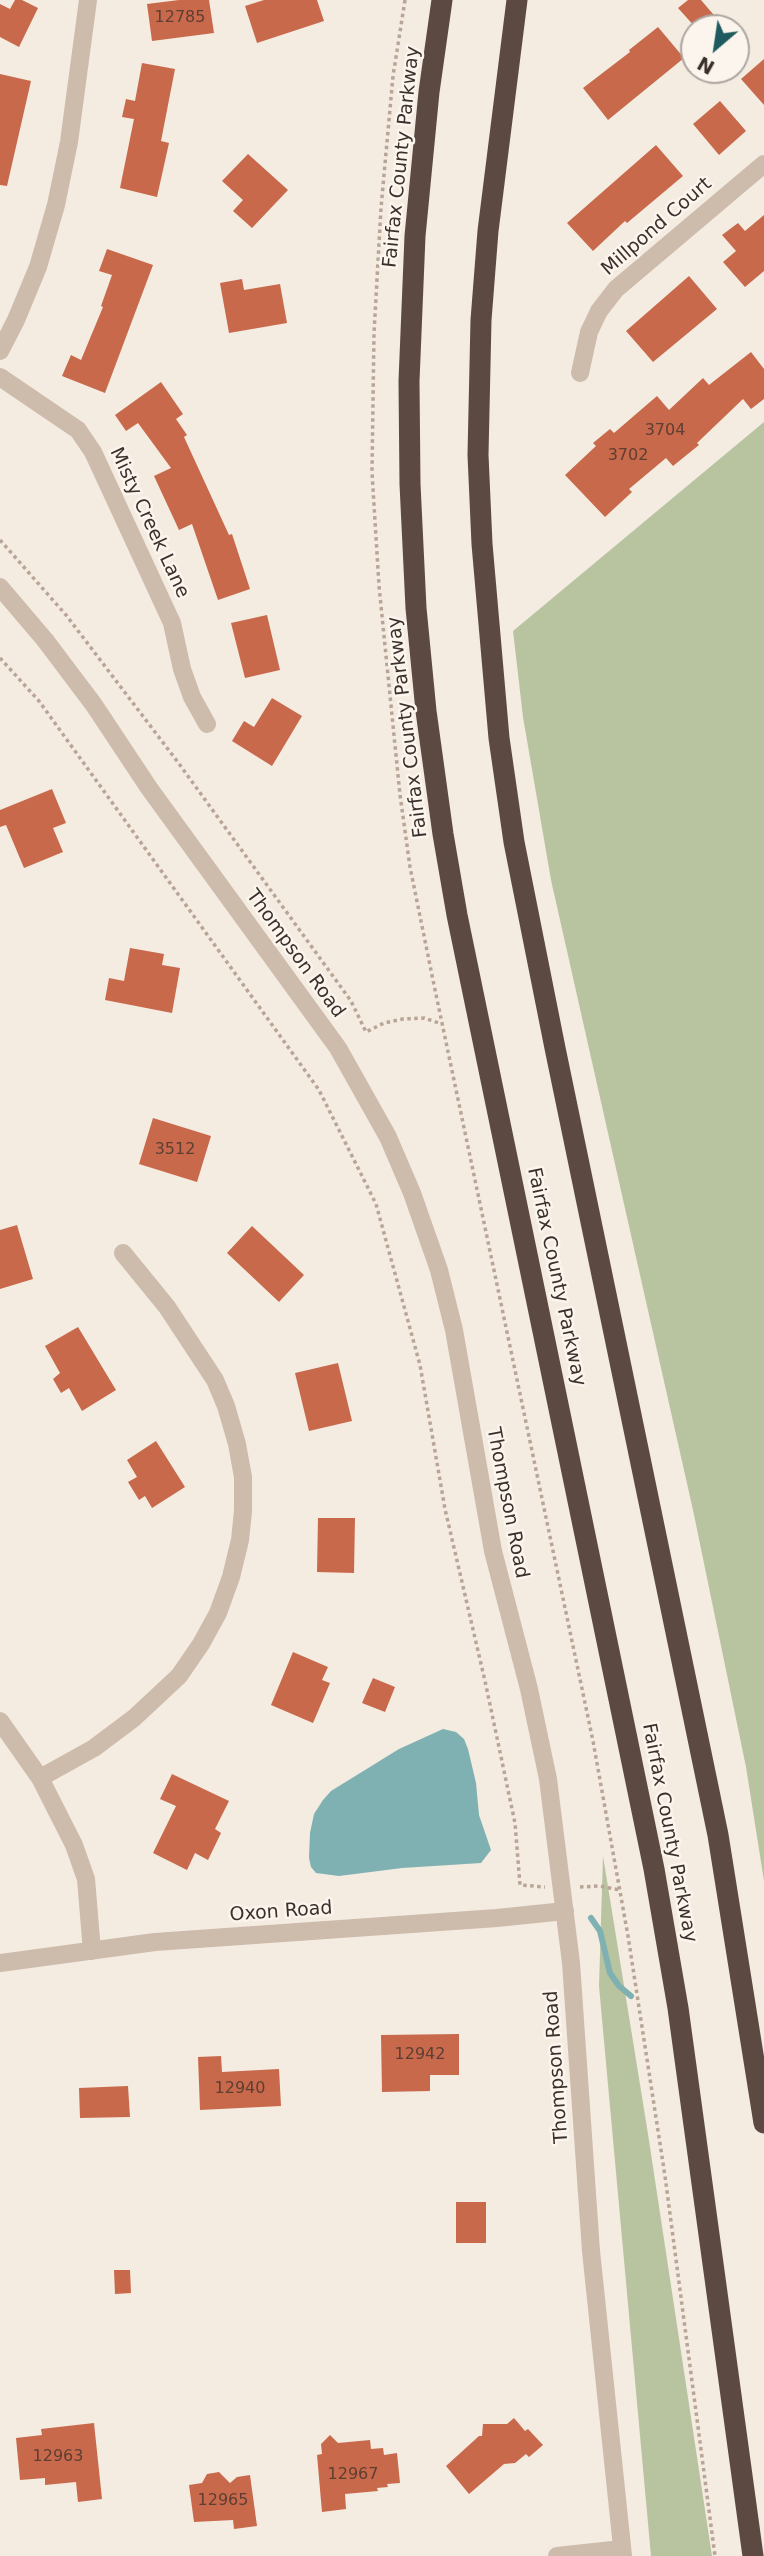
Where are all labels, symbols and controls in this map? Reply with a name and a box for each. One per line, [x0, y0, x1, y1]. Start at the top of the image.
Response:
house number: 12785 [155, 8, 205, 28]
north arrow [680, 14, 750, 84]
street label: Fairfax County Parkway [379, 45, 425, 269]
text: N [693, 52, 718, 79]
street label: Millpond Court [597, 173, 717, 281]
house number: 3704 [645, 421, 685, 441]
street label: Misty Creek Lane [104, 444, 194, 602]
house number: 3702 [608, 446, 648, 466]
street label: Fairfax County Parkway [383, 615, 433, 839]
street label: Thompson Road [241, 885, 349, 1023]
house number: 3512 [155, 1140, 195, 1160]
street label: Fairfax County Parkway [522, 1166, 590, 1388]
street label: Thompson Road [481, 1426, 533, 1580]
street label: Fairfax County Parkway [637, 1722, 701, 1944]
street label: Oxon Road [229, 1897, 333, 1927]
street label: Thompson Road [540, 1990, 574, 2144]
house number: 12942 [395, 2045, 445, 2065]
house number: 12940 [215, 2079, 265, 2099]
house number: 12963 [33, 2447, 83, 2467]
house number: 12967 [328, 2465, 378, 2485]
house number: 12965 [198, 2491, 248, 2511]

